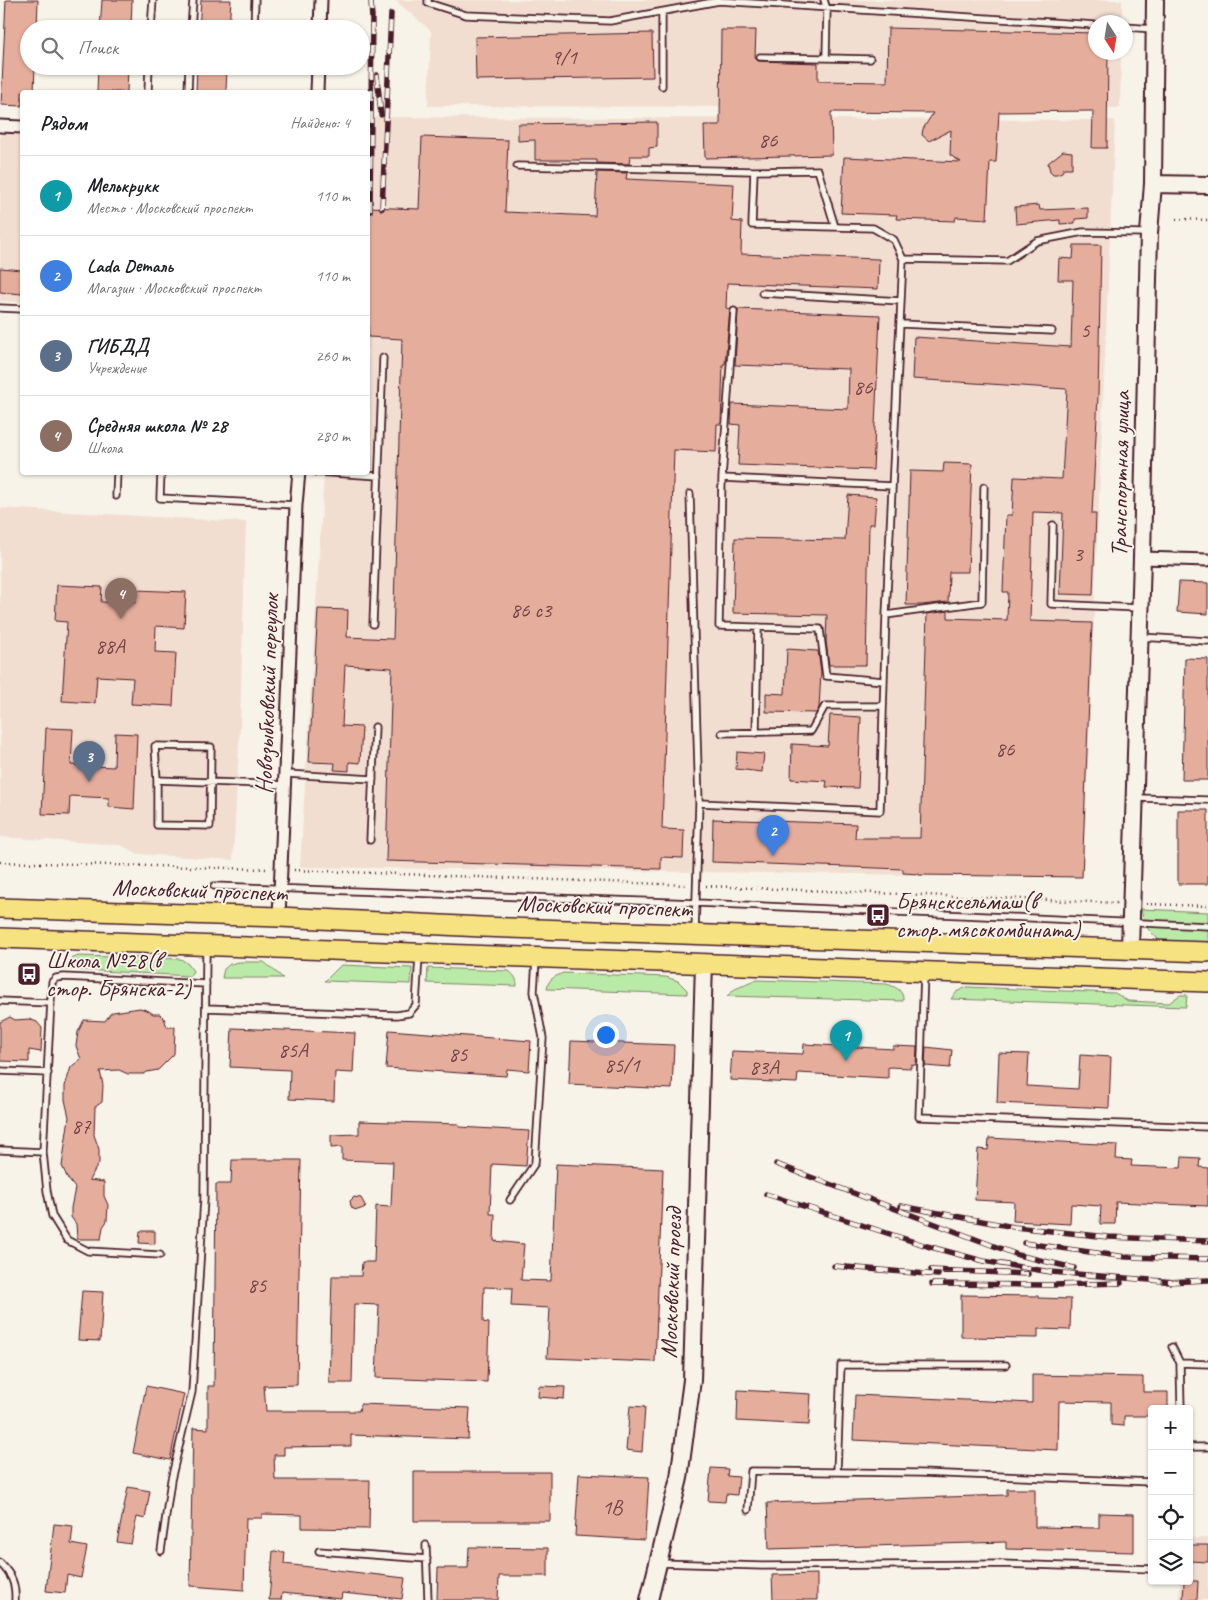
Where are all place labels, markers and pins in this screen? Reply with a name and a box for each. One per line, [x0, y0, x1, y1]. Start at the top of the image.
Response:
pin: 4 [105, 578, 137, 619]
pin: 3 [73, 741, 105, 782]
pin: 2 [757, 815, 789, 856]
place label: Брянсксельмаш(в стор. мясокомбината) [896, 886, 1081, 944]
bus stop icon: Брянсксельмаш(в стор. мясокомбината) [865, 902, 891, 928]
place label: Школа №28(в стор. Брянска-2) [46, 945, 192, 1003]
bus stop icon: Школа №28(в стор. Брянска-2) [16, 961, 42, 987]
pin: 1 [830, 1020, 862, 1061]

